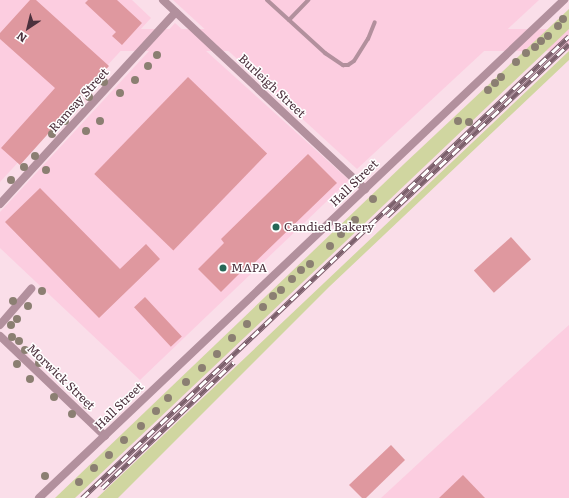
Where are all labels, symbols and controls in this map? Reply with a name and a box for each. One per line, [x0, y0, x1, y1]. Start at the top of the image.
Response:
north arrow [8, 8, 48, 48]
text: N [13, 29, 29, 47]
street label: Burleigh Street [236, 51, 308, 121]
street label: Ramsay Street [46, 65, 112, 135]
street label: Hall Street [327, 157, 381, 209]
place label: Candied Bakery [284, 220, 374, 234]
marker: Candied Bakery [271, 222, 281, 232]
place label: MAPA [231, 261, 267, 275]
marker: MAPA [218, 263, 228, 273]
street label: Morwick Street [24, 341, 98, 413]
street label: Hall Street [92, 380, 146, 432]

